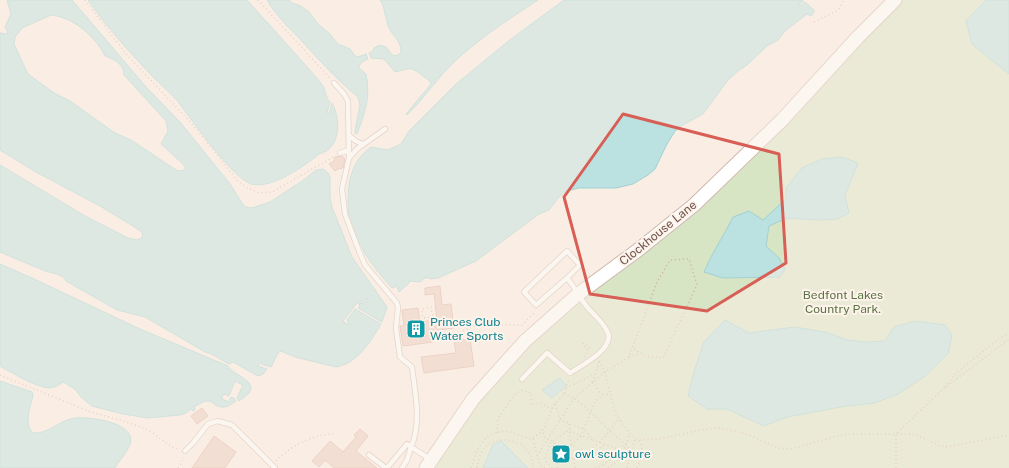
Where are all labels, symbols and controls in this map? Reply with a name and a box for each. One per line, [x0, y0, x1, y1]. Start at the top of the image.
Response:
street label: Clockhouse Lane [617, 198, 699, 268]
park label: Bedfont Lakes Country Park. [803, 288, 883, 316]
place label: Princes Club Water Sports [430, 315, 503, 343]
building icon: Princes Club Water Sports [405, 318, 427, 340]
place icon: owl sculpture [550, 443, 572, 465]
place label: owl sculpture [575, 447, 651, 461]

